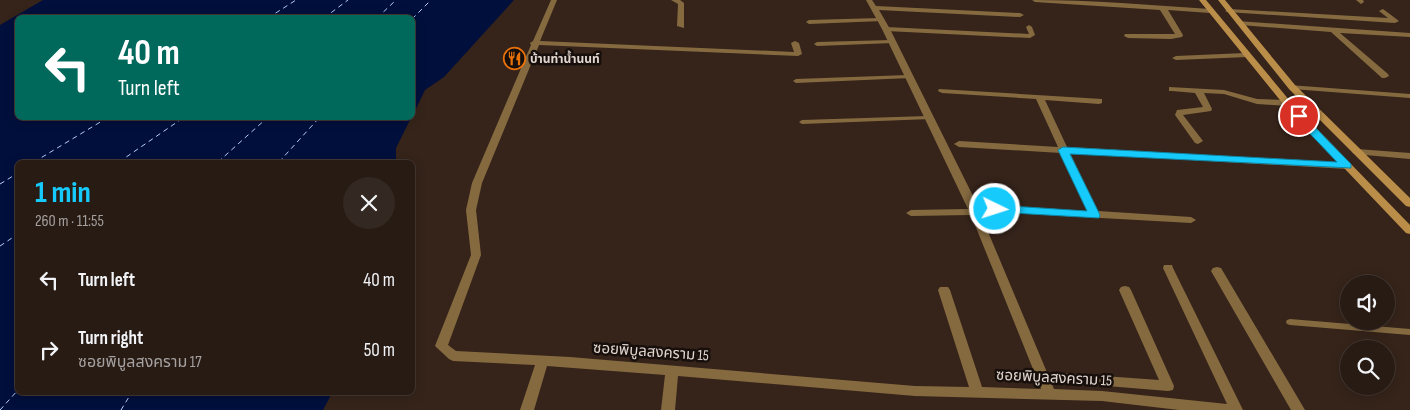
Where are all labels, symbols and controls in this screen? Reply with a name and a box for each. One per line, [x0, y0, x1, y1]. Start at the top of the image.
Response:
text: 40 m [118, 32, 180, 75]
icon: left [35, 35, 100, 100]
restaurant icon: บ้านท่าน้ำนนท์ [502, 47, 526, 71]
place label: บ้านท่าน้ำนนท์ [530, 50, 600, 67]
text: Turn left [118, 75, 180, 102]
pin [1278, 95, 1320, 137]
icon: arrive [1285, 102, 1313, 130]
text: 1 min [35, 175, 91, 211]
button: close [343, 177, 395, 229]
position arrow [968, 182, 1020, 234]
text: 260 m · 11:55 [35, 212, 104, 231]
icon: left [35, 266, 63, 294]
text: Turn left [78, 269, 135, 292]
text: 40 m [363, 269, 395, 292]
map controls [1340, 275, 1395, 395]
button: sound [1340, 275, 1395, 330]
text: Turn right [78, 327, 143, 350]
icon: right [35, 336, 63, 364]
street label: ซอยพิบูลสงคราม 15 [592, 338, 710, 366]
text: 50 m [364, 339, 395, 362]
button: search [1340, 340, 1395, 395]
text: ซอยพิบูลสงคราม 17 [78, 353, 202, 372]
street label: ซอยพิบูลสงคราม 15 [996, 365, 1112, 391]

